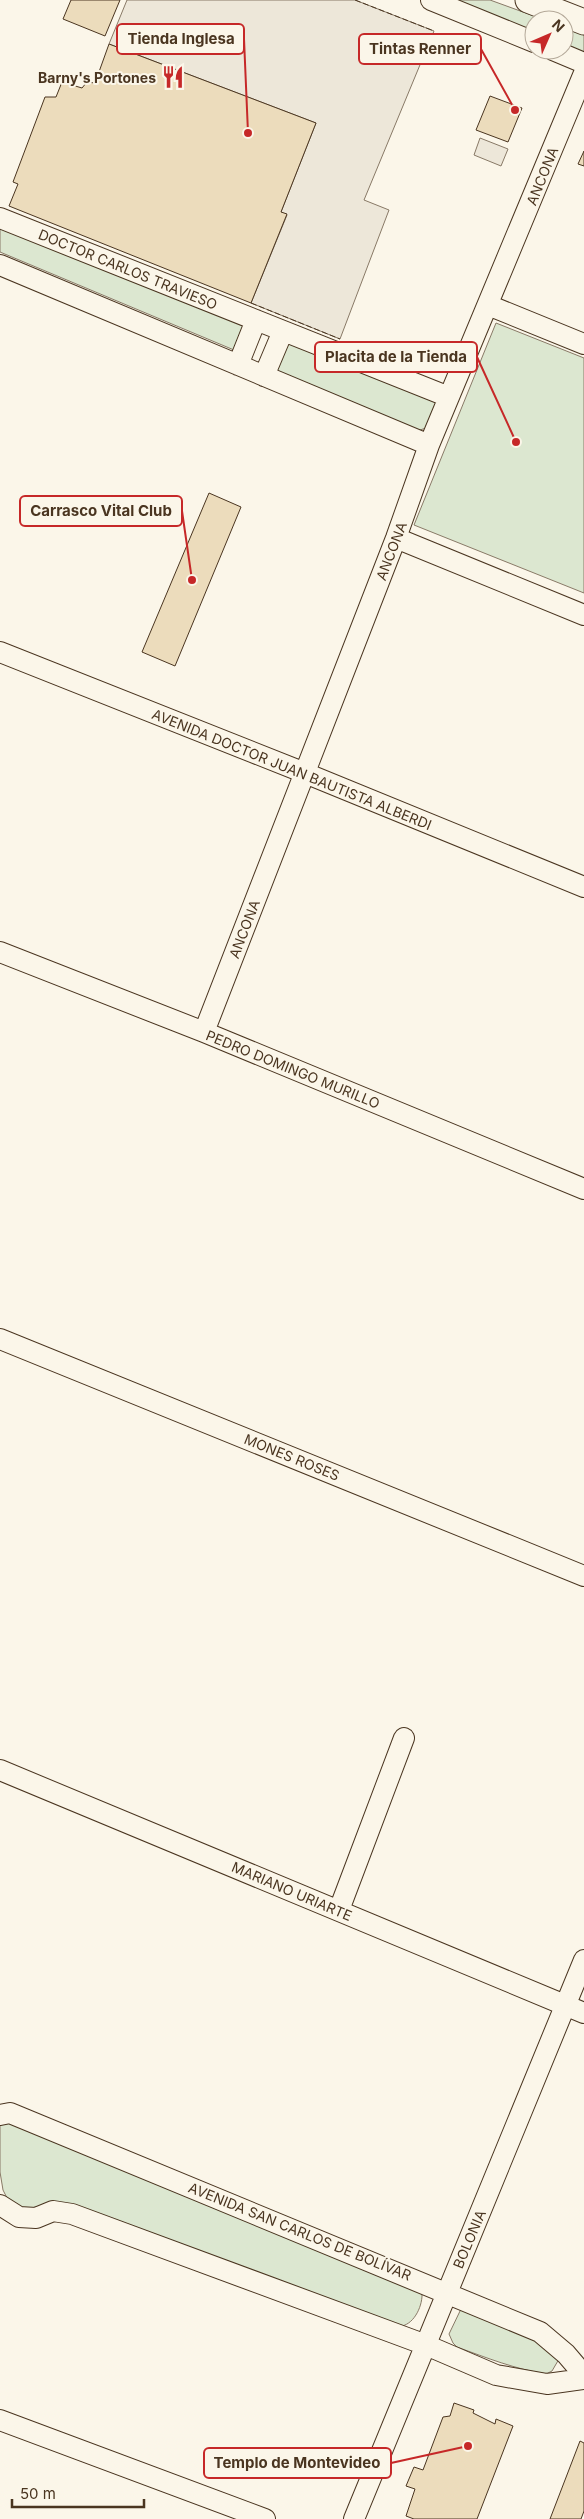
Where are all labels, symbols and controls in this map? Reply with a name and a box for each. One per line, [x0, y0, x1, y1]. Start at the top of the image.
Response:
north arrow [524, 10, 574, 60]
text: N [549, 16, 568, 35]
callout: Tienda Inglesa [117, 24, 244, 54]
text: Tienda Inglesa [127, 29, 235, 48]
callout: Tintas Renner [359, 34, 481, 64]
text: Tintas Renner [369, 39, 471, 58]
restaurant icon: Barny's Portones [160, 64, 186, 90]
place label: Barny's Portones [38, 69, 156, 86]
street label: ANCONA [523, 144, 561, 208]
street label: DOCTOR CARLOS TRAVIESO [36, 225, 220, 313]
callout: Placita de la Tienda [315, 342, 477, 372]
text: Placita de la Tienda [325, 347, 467, 366]
callout: Carrasco Vital Club [20, 496, 182, 526]
text: Carrasco Vital Club [30, 501, 172, 520]
street label: ANCONA [372, 519, 410, 583]
street label: AVENIDA DOCTOR JUAN BAUTISTA ALBERDI [150, 705, 434, 833]
street label: ANCONA [225, 897, 263, 961]
street label: PEDRO DOMINGO MURILLO [204, 1026, 382, 1112]
street label: MONES ROSES [242, 1430, 342, 1484]
street label: MARIANO URIARTE [229, 1858, 355, 1924]
street label: AVENIDA SAN CARLOS DE BOLÍVAR [186, 2178, 414, 2284]
street label: BOLONIA [449, 2207, 489, 2271]
callout: Templo de Montevideo [204, 2448, 391, 2478]
text: Templo de Montevideo [214, 2453, 380, 2472]
scale bar [12, 2476, 145, 2508]
text: 50 m [20, 2484, 56, 2503]

